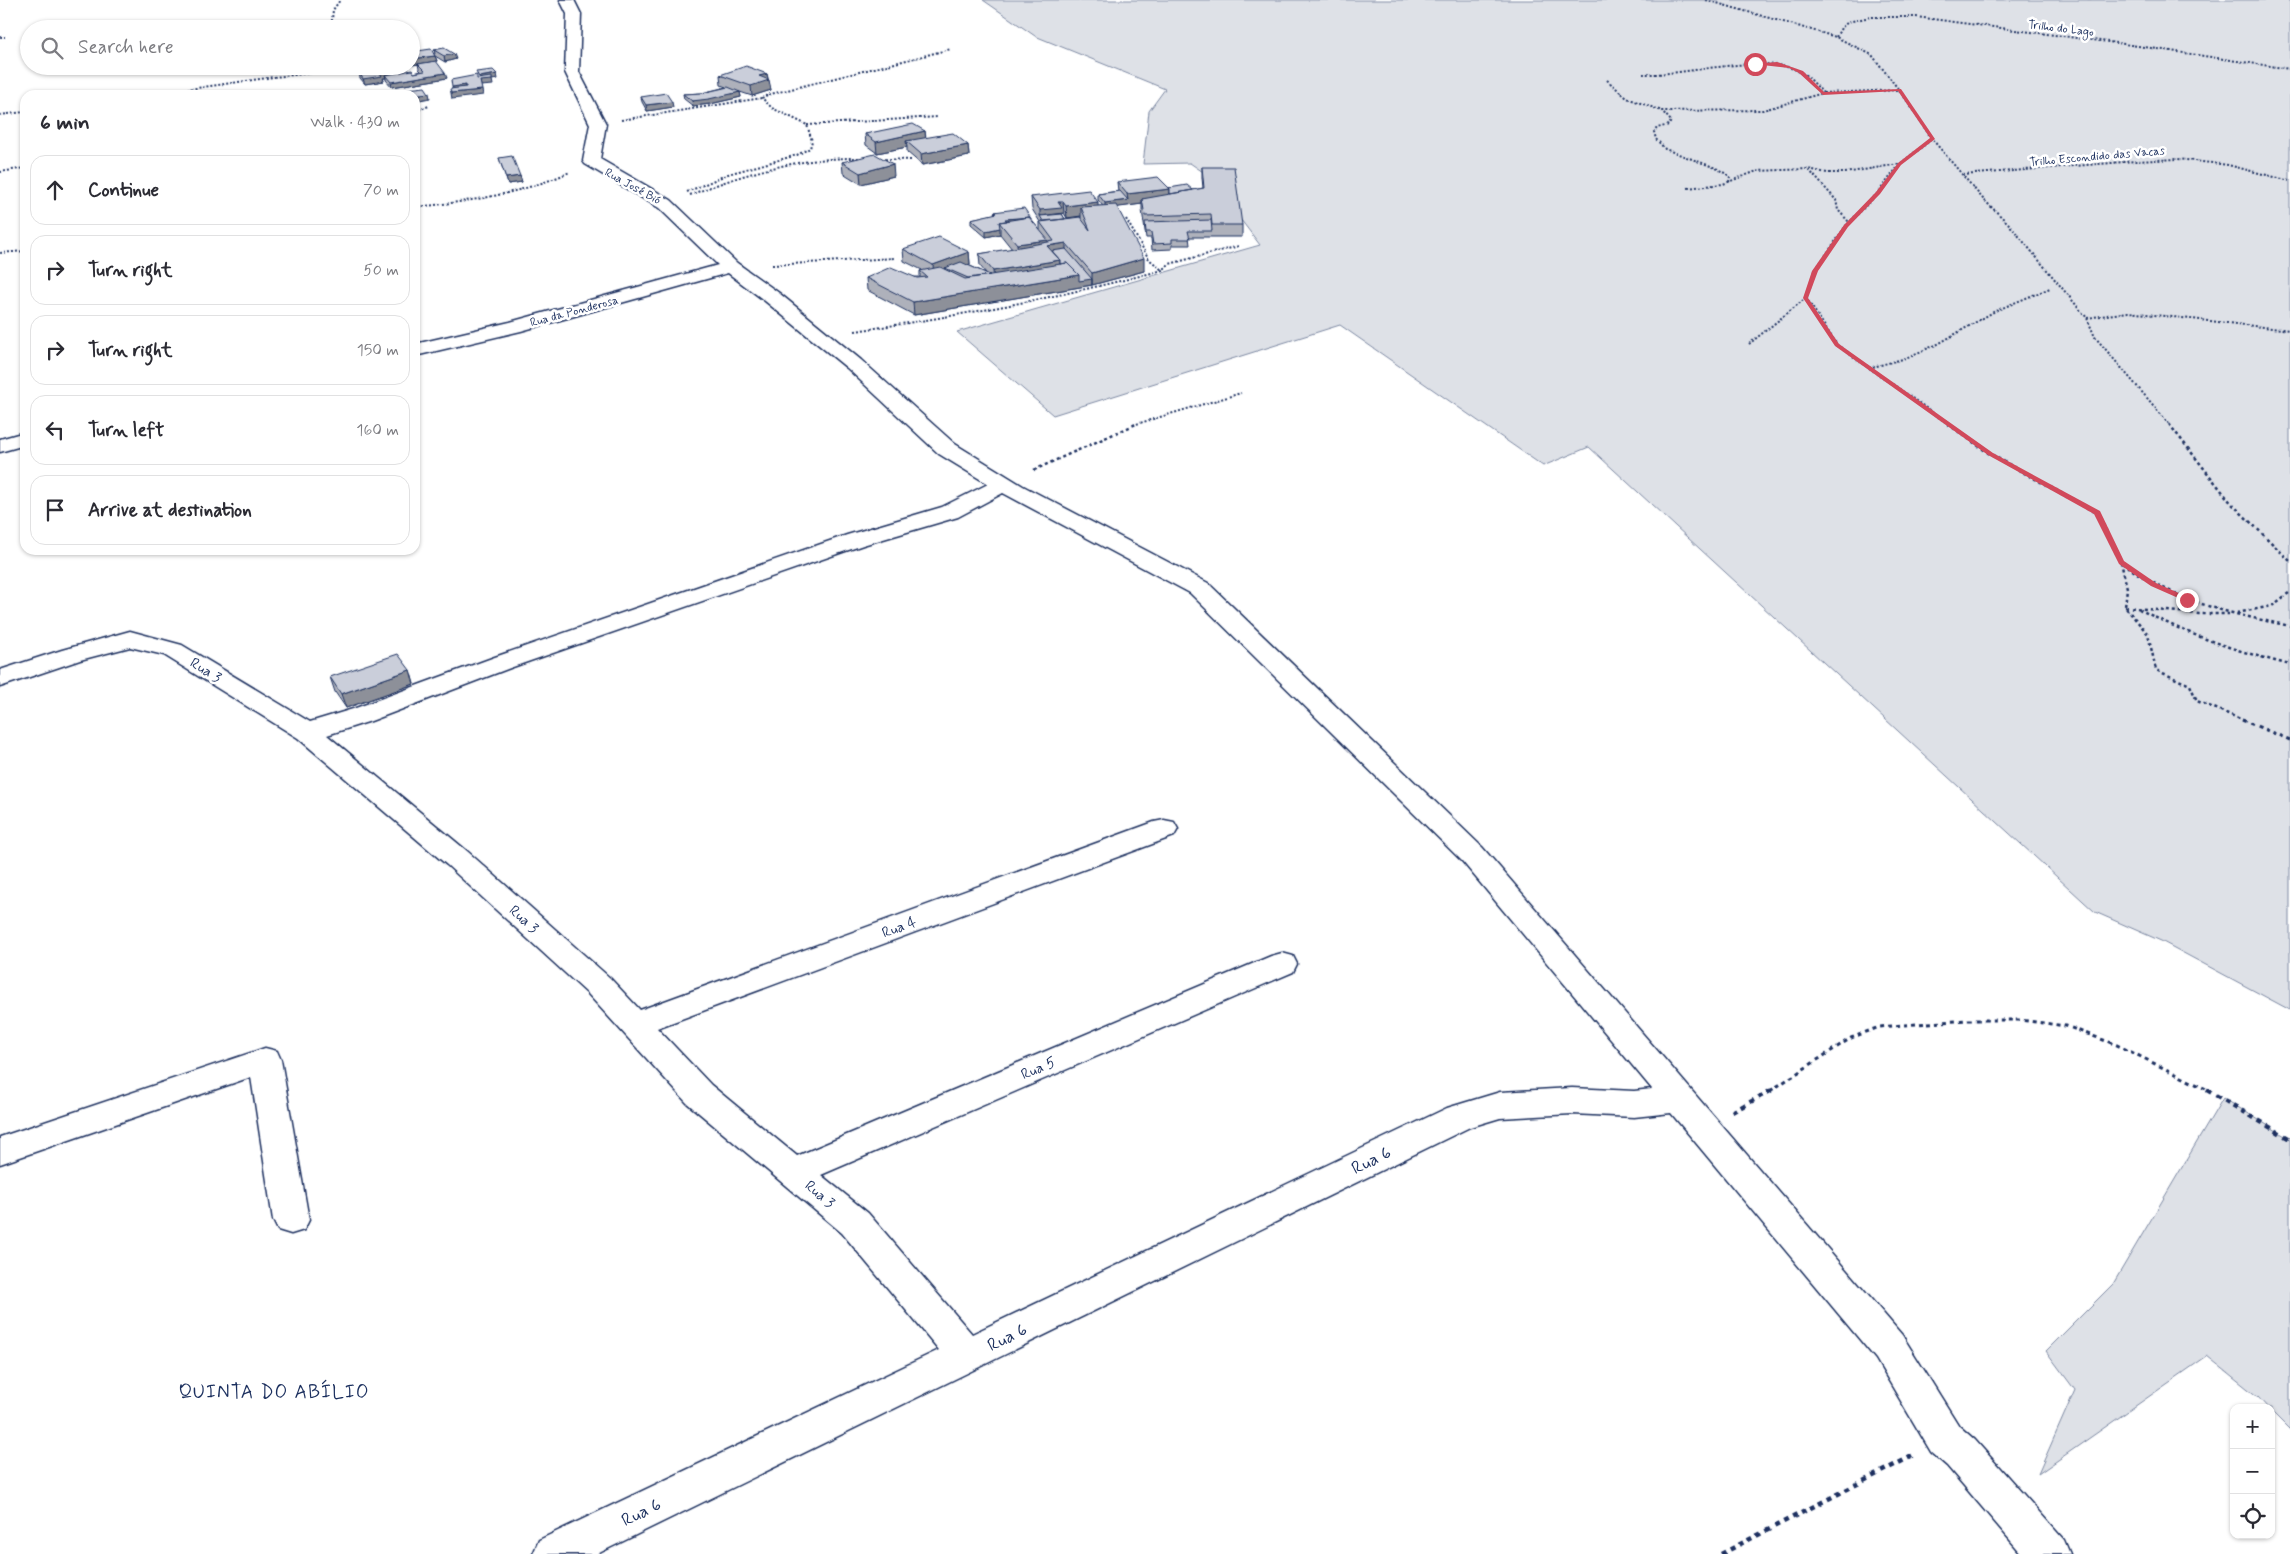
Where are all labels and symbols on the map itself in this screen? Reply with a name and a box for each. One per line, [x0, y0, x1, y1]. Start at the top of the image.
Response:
street label: Trilho do Lago [2027, 17, 2095, 41]
route start [1744, 53, 1767, 76]
street label: Trilho Escondido das Vacas [2029, 143, 2166, 171]
street label: Rua José Bió [602, 165, 663, 209]
street label: Rua da Ponderosa [528, 292, 620, 331]
route end [2176, 589, 2199, 612]
street label: Rua 3 [186, 653, 225, 688]
street label: Rua 3 [504, 901, 543, 939]
street label: Rua 4 [879, 912, 920, 943]
street label: Rua 5 [1018, 1053, 1059, 1085]
street label: Rua 6 [1348, 1141, 1395, 1181]
street label: Rua 3 [800, 1176, 839, 1213]
street label: Rua 6 [984, 1318, 1031, 1358]
district label: QUINTA DO ABÍLIO [179, 1379, 369, 1405]
street label: Rua 6 [618, 1493, 665, 1533]

